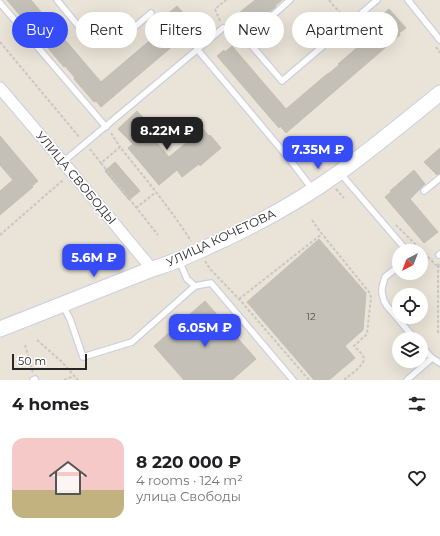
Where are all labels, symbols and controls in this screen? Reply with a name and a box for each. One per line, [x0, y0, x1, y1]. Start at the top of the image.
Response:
chip: Buy [12, 12, 68, 48]
chip: Rent [76, 12, 137, 48]
chip: Filters [145, 12, 216, 48]
chip: New [224, 12, 284, 48]
chip: Apartment [292, 12, 398, 48]
pin: 8.22M ₽ [130, 117, 204, 151]
text: 8.22M ₽ [140, 122, 194, 138]
street label: УЛИЦА СВОБОДЫ [33, 128, 120, 227]
pin: 7.35M ₽ [281, 136, 355, 170]
text: 7.35M ₽ [292, 141, 344, 157]
street label: УЛИЦА КОЧЕТОВА [164, 206, 278, 269]
pin: 5.6M ₽ [61, 244, 127, 278]
north arrow [392, 244, 428, 280]
map controls [392, 244, 428, 368]
text: 5.6M ₽ [71, 249, 117, 265]
button: locate [392, 288, 428, 324]
house number: 12 [306, 310, 316, 323]
pin: 6.05M ₽ [168, 314, 242, 348]
text: 6.05M ₽ [178, 319, 232, 335]
button: layers [392, 332, 428, 368]
scale bar [12, 352, 87, 371]
text: 50 m [18, 354, 46, 368]
icon: filters [406, 393, 428, 415]
text: 4 homes [12, 394, 89, 414]
text: 8 220 000 ₽ [136, 452, 241, 472]
icon: home [44, 454, 92, 502]
icon: heart [406, 467, 428, 489]
text: 4 rooms · 124 m² [136, 472, 243, 488]
text: улица Свободы [136, 488, 241, 504]

